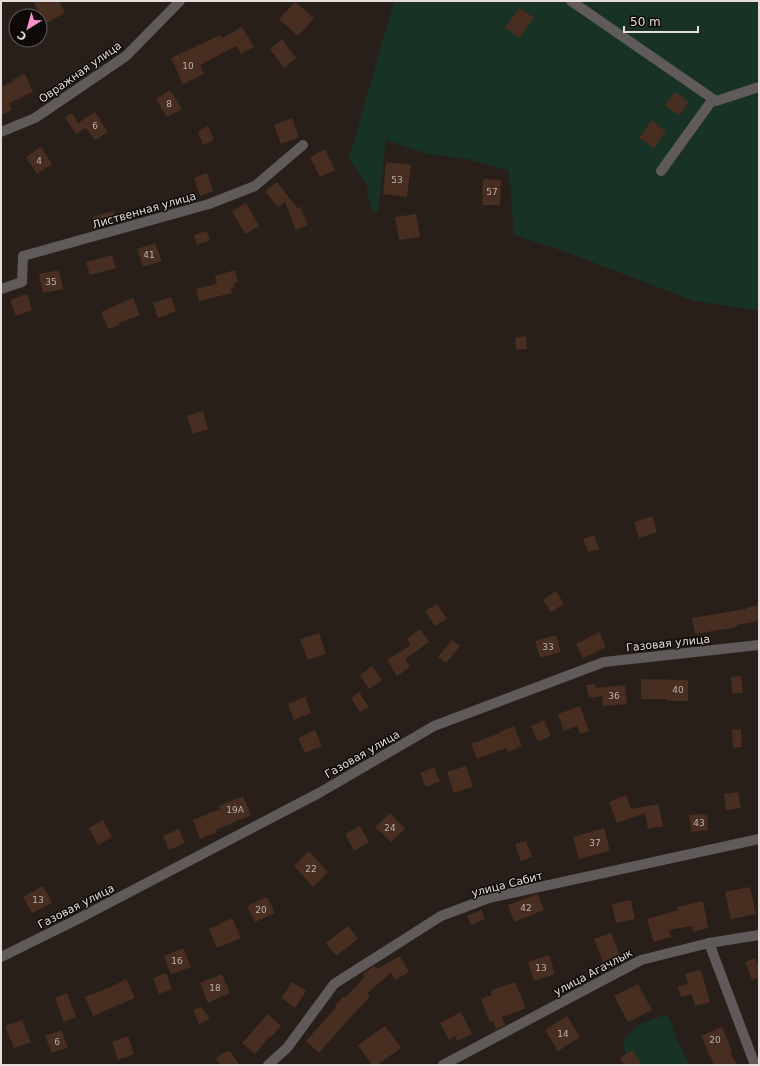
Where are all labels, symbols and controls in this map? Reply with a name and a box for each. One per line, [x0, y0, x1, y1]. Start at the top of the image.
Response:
north arrow [8, 8, 48, 48]
scale bar [624, 8, 698, 34]
text: 50 m [630, 15, 661, 29]
text: С [15, 28, 29, 43]
street label: Овражная улица [37, 39, 124, 106]
house number: 10 [182, 61, 194, 71]
house number: 8 [166, 99, 172, 109]
house number: 6 [92, 121, 98, 131]
house number: 4 [36, 156, 42, 166]
house number: 53 [391, 175, 403, 185]
house number: 57 [486, 187, 498, 197]
street label: Лиственная улица [91, 189, 197, 232]
house number: 41 [143, 250, 155, 260]
house number: 35 [45, 277, 57, 287]
street label: Газовая улица [625, 633, 711, 654]
house number: 33 [542, 642, 554, 652]
house number: 40 [672, 685, 684, 695]
house number: 36 [608, 691, 620, 701]
street label: Газовая улица [322, 728, 402, 781]
house number: 19А [226, 805, 245, 815]
house number: 43 [693, 818, 705, 828]
house number: 24 [384, 823, 396, 833]
house number: 37 [589, 838, 601, 848]
house number: 22 [305, 864, 317, 874]
street label: улица Сабит [470, 869, 545, 900]
street label: Газовая улица [36, 882, 117, 931]
house number: 13 [32, 895, 44, 905]
house number: 42 [520, 903, 532, 913]
house number: 20 [255, 905, 267, 915]
street label: улица Агачлык [552, 946, 635, 999]
house number: 16 [171, 956, 183, 966]
house number: 13 [535, 963, 547, 973]
house number: 18 [209, 983, 221, 993]
house number: 14 [557, 1029, 569, 1039]
house number: 20 [709, 1035, 721, 1045]
house number: 6 [54, 1037, 60, 1047]

